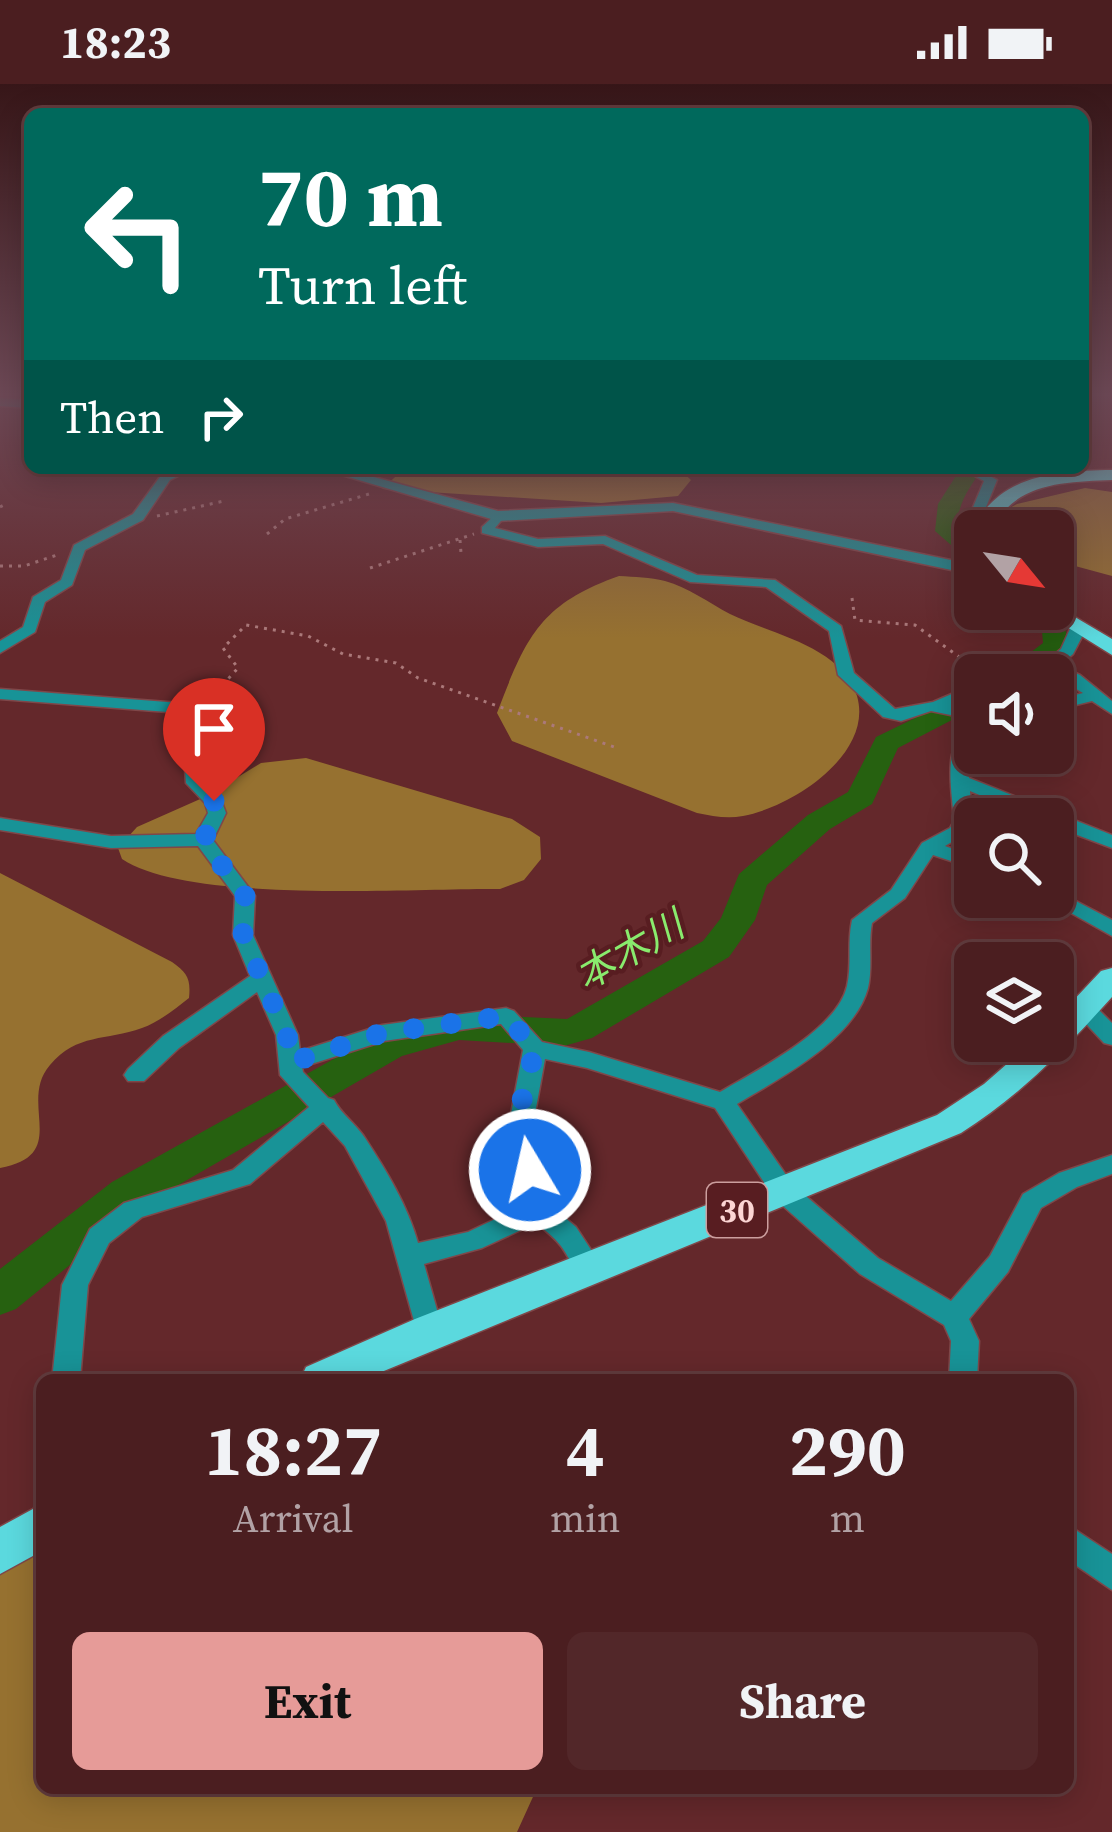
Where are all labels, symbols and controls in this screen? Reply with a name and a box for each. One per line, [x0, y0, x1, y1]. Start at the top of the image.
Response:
text: 18:23 [60, 11, 171, 73]
text: 70 m [258, 139, 443, 254]
icon: left [60, 156, 216, 312]
text: Turn left [258, 248, 467, 322]
icon: right [188, 384, 254, 450]
text: Then [60, 386, 164, 448]
north arrow [954, 510, 1074, 630]
map controls [954, 510, 1074, 1062]
button: sound [954, 654, 1074, 774]
pin [163, 678, 265, 801]
icon: arrive [181, 696, 247, 762]
button: search [954, 798, 1074, 918]
water label: 本木川 [565, 896, 697, 1003]
button: layers [954, 942, 1074, 1062]
position arrow [467, 1107, 593, 1233]
road number: 30 [707, 1183, 767, 1237]
text: 18:27 [204, 1400, 382, 1499]
text: 4 [566, 1400, 605, 1499]
text: 290 [789, 1400, 906, 1499]
text: Arrival [233, 1492, 353, 1545]
text: min [550, 1492, 621, 1545]
text: m [830, 1492, 865, 1545]
button: Exit [72, 1632, 543, 1770]
button: Share [567, 1632, 1038, 1770]

